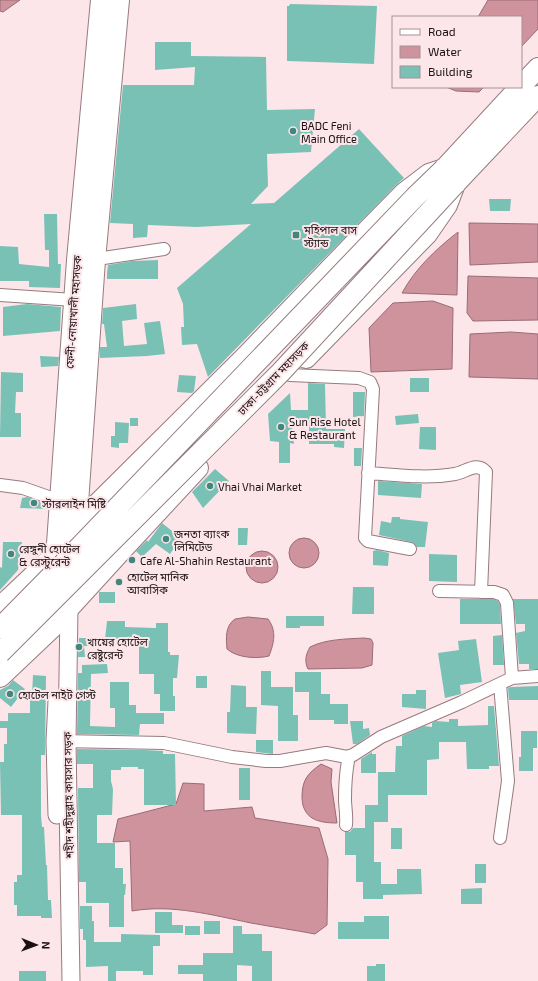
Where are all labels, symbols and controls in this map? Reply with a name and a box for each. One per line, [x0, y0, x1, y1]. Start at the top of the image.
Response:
legend [392, 16, 522, 88]
text: Road [428, 24, 456, 38]
text: Water [428, 44, 462, 58]
text: Building [428, 64, 473, 78]
place label: BADC Feni Main Office [301, 119, 357, 145]
marker: BADC Feni Main Office [288, 126, 298, 136]
place label: মহিপাল বাস স্ট্যান্ড [303, 223, 357, 249]
marker: মহিপাল বাস স্ট্যান্ড [291, 230, 301, 240]
street label: ফেনী-নোয়াখালী মহাসড়ক [63, 255, 83, 369]
street label: ঢাকা-চট্টগ্রাম মহাসড়ক [234, 339, 311, 418]
place label: Sun Rise Hotel & Restaurant [289, 415, 361, 441]
marker: Sun Rise Hotel & Restaurant [276, 422, 286, 432]
place label: Vhai Vhai Market [218, 480, 302, 493]
marker: Vhai Vhai Market [205, 481, 215, 491]
place label: স্টারলাইন মিষ্টি [41, 497, 106, 510]
marker: স্টারলাইন মিষ্টি [29, 498, 39, 508]
place label: জনতা ব্যাংক লিমিটেড [173, 527, 230, 553]
marker: জনতা ব্যাংক লিমিটেড [161, 534, 171, 544]
place label: রেঙ্গুনী হোটেল & রেস্টুরেন্ট [19, 542, 81, 568]
marker: রেঙ্গুনী হোটেল & রেস্টুরেন্ট [6, 549, 16, 559]
place label: Cafe Al-Shahin Restaurant [140, 554, 272, 567]
marker: Cafe Al-Shahin Restaurant [127, 555, 137, 565]
place label: হোটেল মানিক আবাসিক [126, 570, 188, 596]
marker: হোটেল মানিক আবাসিক [114, 577, 124, 587]
place label: খায়ের হোটেল রেষ্টুরেন্ট [87, 635, 149, 662]
marker: খায়ের হোটেল রেষ্টুরেন্ট [74, 642, 84, 652]
place label: হোটেল নাইট গেস্ট [18, 688, 97, 701]
marker: হোটেল নাইট গেস্ট [5, 689, 15, 699]
street label: শহীদ শহীদুল্লাহ কায়সার সড়ক [60, 731, 76, 860]
north arrow [16, 925, 56, 965]
text: N [40, 941, 53, 949]

